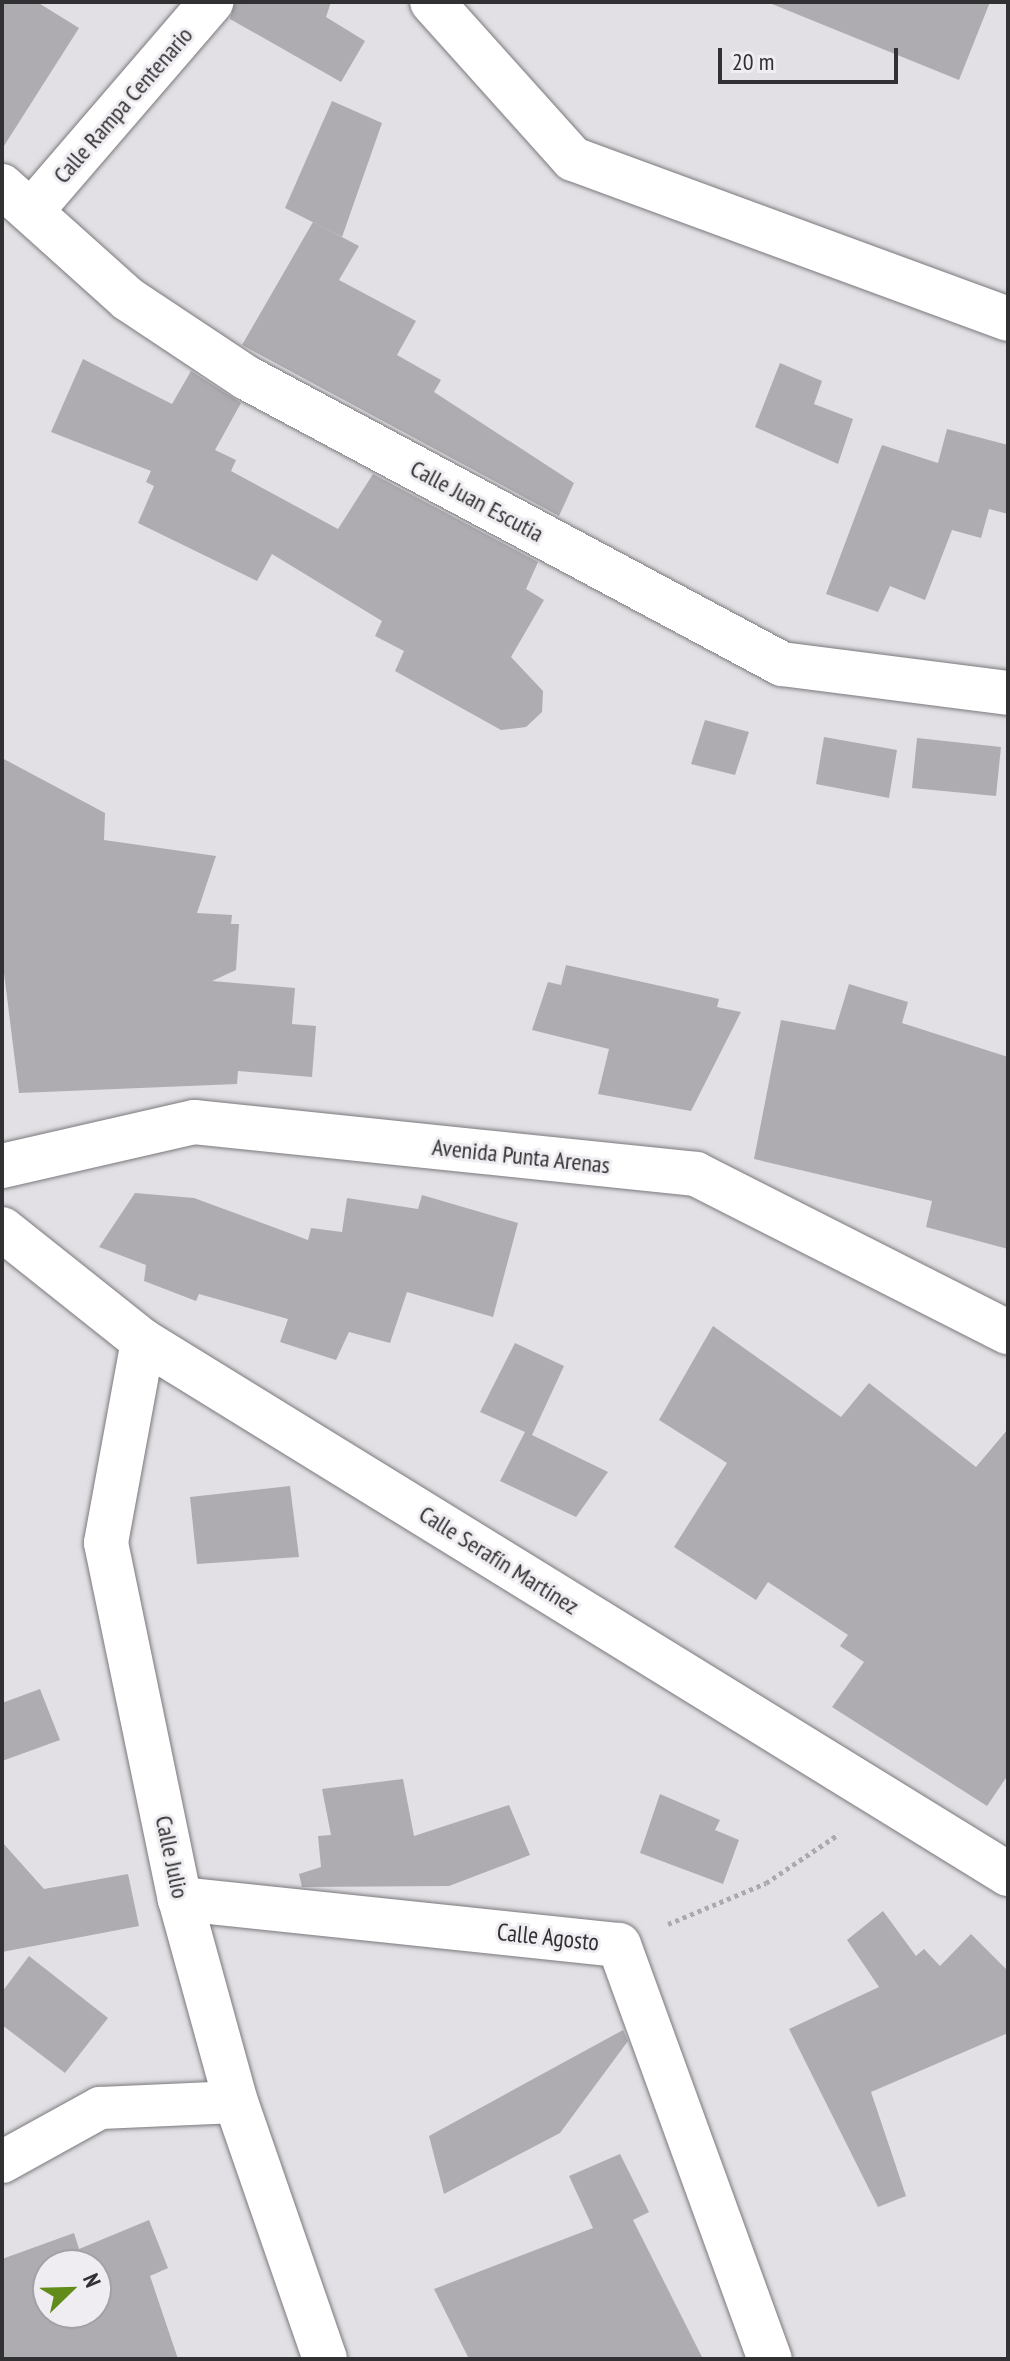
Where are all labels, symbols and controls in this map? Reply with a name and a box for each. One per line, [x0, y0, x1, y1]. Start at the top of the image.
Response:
street label: Calle Rampa Centenario [47, 21, 199, 189]
scale bar [722, 32, 902, 82]
text: 20 m [732, 46, 774, 77]
street label: Calle Juan Escutia [405, 454, 549, 548]
street label: Avenida Punta Arenas [430, 1132, 612, 1180]
street label: Calle Serafín Martínez [414, 1499, 584, 1621]
street label: Calle Julio [149, 1813, 195, 1901]
street label: Calle Agosto [495, 1917, 601, 1957]
north arrow [32, 2249, 112, 2329]
text: N [77, 2269, 107, 2291]

